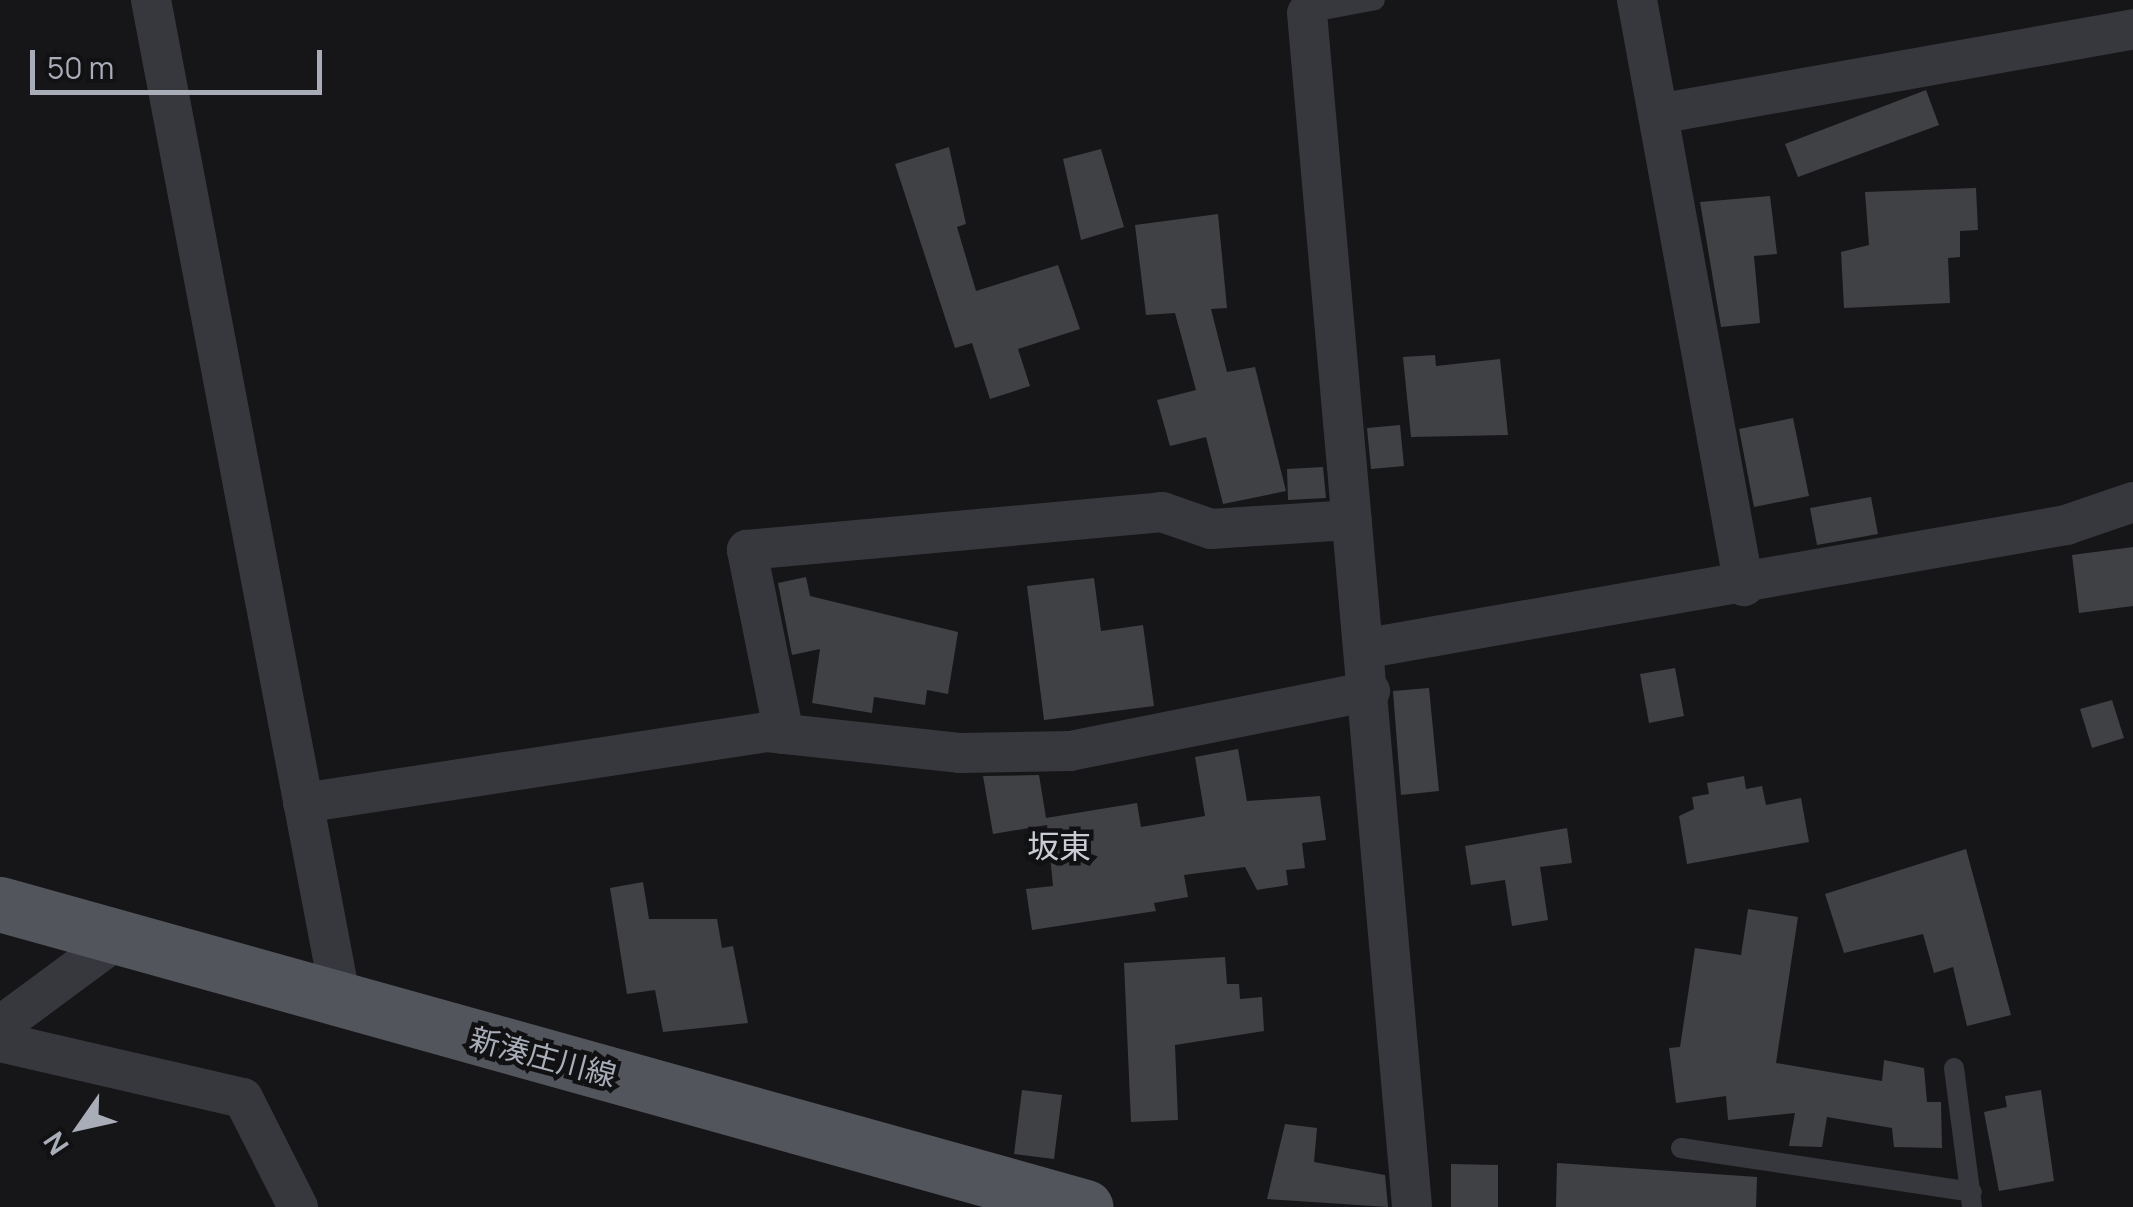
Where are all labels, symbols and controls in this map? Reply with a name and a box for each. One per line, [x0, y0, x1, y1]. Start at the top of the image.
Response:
scale bar [35, 30, 328, 92]
text: 50 m [47, 47, 114, 88]
district label: 坂東 [1027, 827, 1091, 865]
street label: 新湊庄川線 [466, 1020, 620, 1094]
north arrow [30, 1077, 130, 1177]
text: N [34, 1125, 77, 1163]

